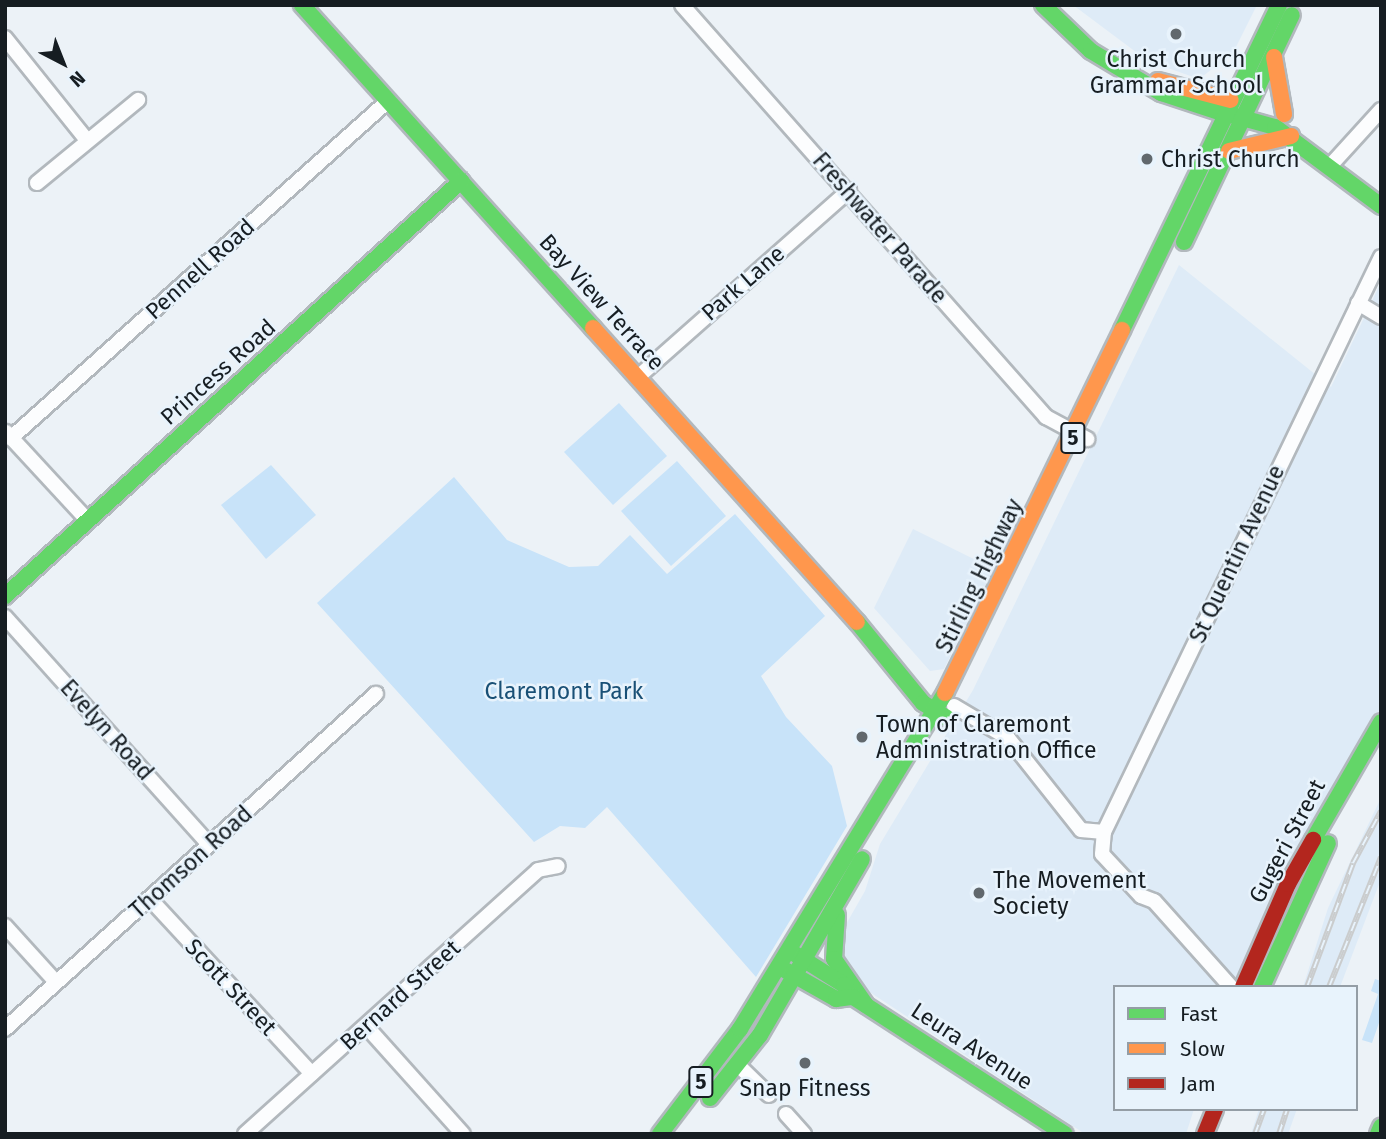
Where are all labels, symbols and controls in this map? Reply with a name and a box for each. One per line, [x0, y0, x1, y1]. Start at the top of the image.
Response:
marker: Christ Church Grammar School [1168, 26, 1184, 42]
north arrow [28, 28, 98, 98]
place label: Christ Church Grammar School [1090, 45, 1262, 99]
text: N [65, 66, 90, 92]
place label: Christ Church [1161, 145, 1300, 173]
street label: Freshwater Parade [807, 147, 953, 309]
marker: Christ Church [1139, 151, 1155, 167]
street label: Pennell Road [140, 213, 260, 325]
street label: Bay View Terrace [534, 228, 670, 376]
street label: Park Lane [696, 239, 790, 327]
street label: Princess Road [155, 313, 281, 431]
road number: 5 [1059, 420, 1087, 456]
street label: St Quentin Avenue [1184, 461, 1290, 647]
street label: Stirling Highway [930, 494, 1028, 658]
street label: Evelyn Road [55, 674, 159, 786]
park label: Claremont Park [485, 677, 643, 705]
place label: Town of Claremont Administration Office [876, 710, 1096, 764]
marker: Town of Claremont Administration Office [854, 729, 870, 745]
street label: Gugeri Street [1243, 775, 1331, 907]
street label: Thomson Road [124, 800, 258, 924]
place label: The Movement Society [993, 866, 1146, 920]
marker: The Movement Society [971, 885, 987, 901]
street label: Scott Street [179, 933, 283, 1041]
street label: Bernard Street [334, 934, 466, 1056]
legend [1113, 985, 1358, 1111]
street label: Leura Avenue [906, 996, 1038, 1096]
text: Fast [1180, 1001, 1218, 1027]
text: Slow [1180, 1036, 1225, 1062]
marker: Snap Fitness [797, 1055, 813, 1071]
road number: 5 [687, 1064, 715, 1100]
text: Jam [1180, 1071, 1216, 1097]
place label: Snap Fitness [740, 1074, 870, 1102]

